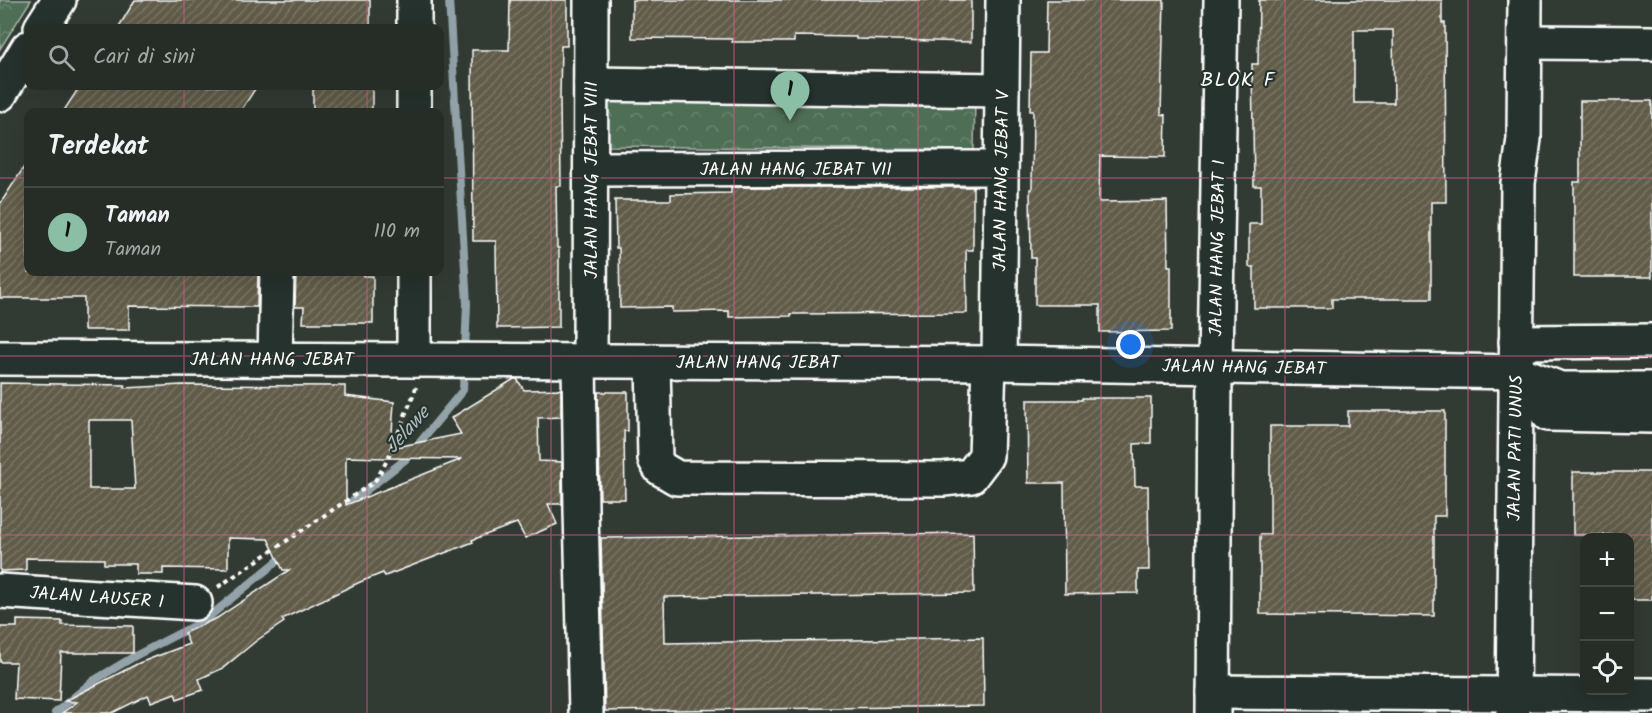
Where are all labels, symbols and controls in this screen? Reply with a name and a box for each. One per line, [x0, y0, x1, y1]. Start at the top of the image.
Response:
search box [24, 24, 444, 90]
text: Cari di sini [93, 40, 194, 75]
icon: search [45, 41, 78, 74]
district label: BLOK F [1200, 65, 1276, 97]
pin: 1 [770, 72, 810, 121]
street label: JALAN HANG JEBAT VIII [578, 81, 607, 279]
street label: JALAN HANG JEBAT V [986, 89, 1019, 272]
text: Terdekat [48, 126, 149, 168]
street label: JALAN HANG JEBAT VII [700, 156, 892, 185]
street label: JALAN HANG JEBAT I [1202, 159, 1235, 337]
text: Taman [105, 199, 170, 234]
text: 1 [64, 216, 71, 248]
text: 110 m [374, 216, 420, 248]
text: Taman [105, 234, 161, 266]
your location [1116, 330, 1145, 359]
street label: JALAN HANG JEBAT [190, 346, 355, 375]
street label: JALAN HANG JEBAT [676, 349, 841, 378]
street label: JALAN HANG JEBAT [1162, 353, 1328, 384]
street label: JALAN PATI UNUS [1501, 374, 1532, 521]
water label: Jelawe [378, 398, 440, 462]
map controls [1580, 533, 1634, 695]
button: + [1580, 533, 1634, 587]
street label: JALAN LAUSER 1 [29, 579, 165, 618]
button: − [1580, 587, 1634, 641]
button: locate [1580, 641, 1634, 695]

